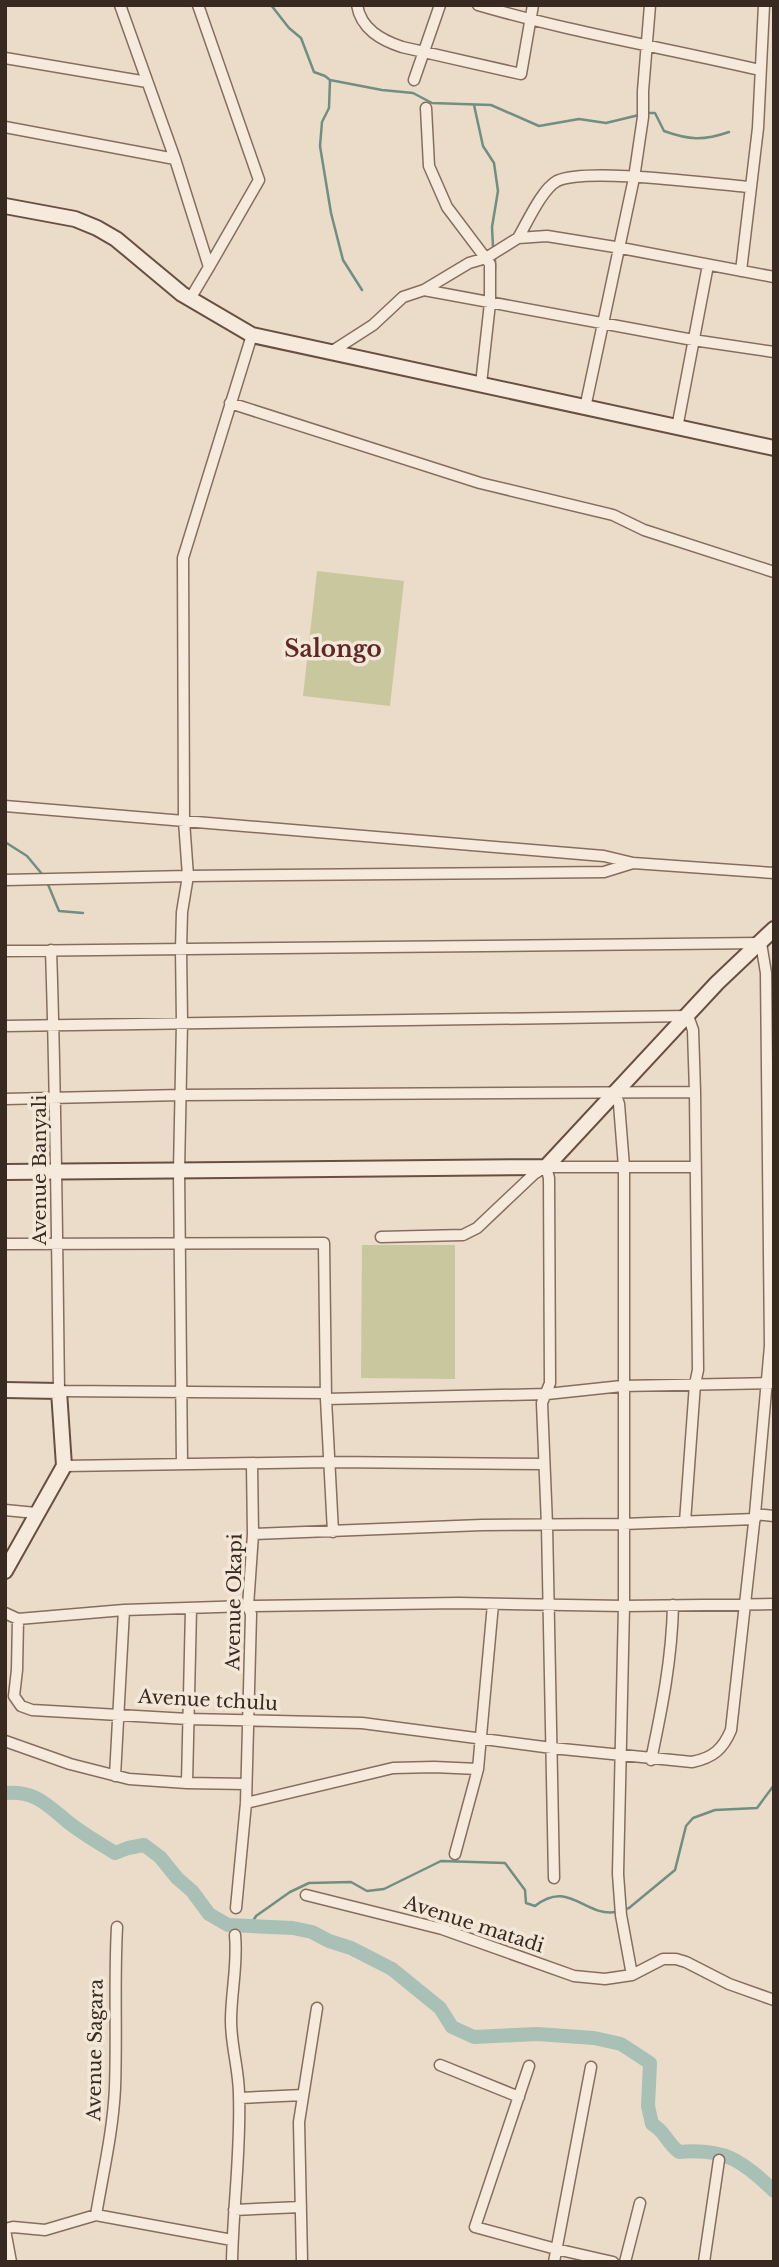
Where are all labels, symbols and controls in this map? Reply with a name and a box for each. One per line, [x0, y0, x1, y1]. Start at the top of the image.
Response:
district label: Salongo [284, 635, 382, 663]
street label: Avenue Banyali [28, 1094, 51, 1246]
street label: Avenue Okapi [221, 1533, 247, 1672]
street label: Avenue tchulu [137, 1685, 279, 1715]
street label: Avenue matadi [400, 1890, 547, 1958]
street label: Avenue Sagara [82, 1978, 108, 2122]

